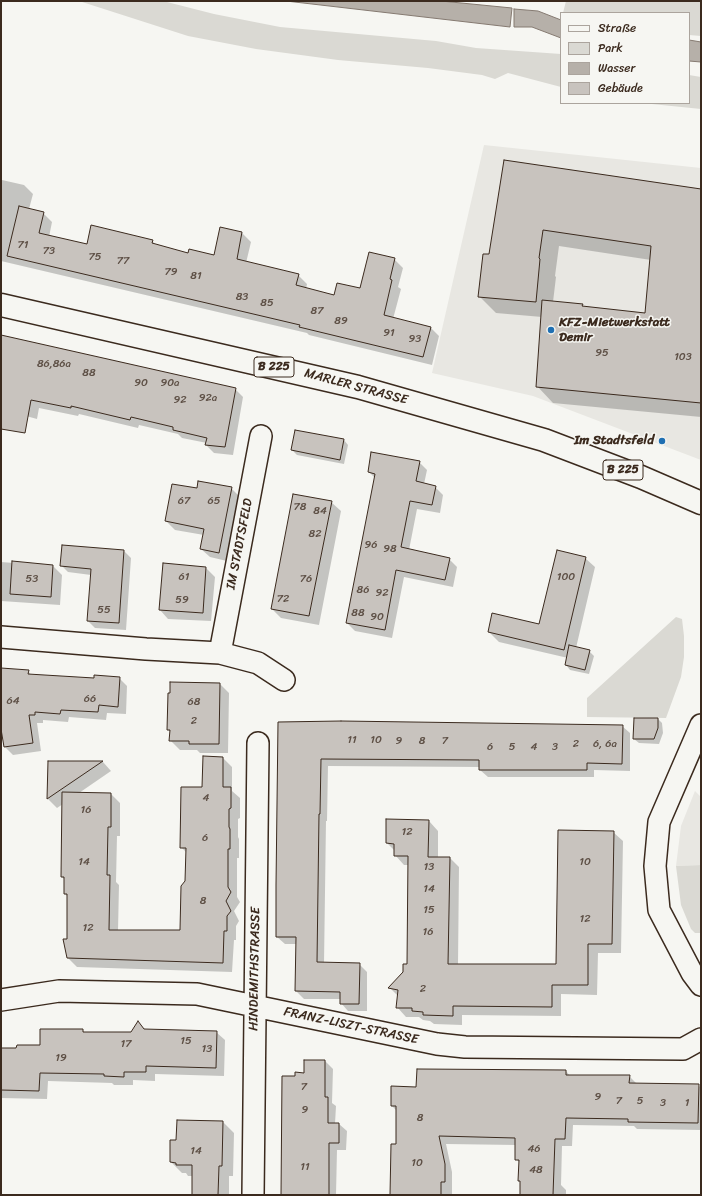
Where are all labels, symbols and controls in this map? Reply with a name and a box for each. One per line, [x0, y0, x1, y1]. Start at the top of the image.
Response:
legend [560, 12, 690, 104]
text: Straße [598, 17, 636, 39]
text: Park [598, 37, 623, 59]
text: Wasser [598, 57, 635, 79]
text: Gebäude [598, 77, 643, 99]
house number: 71 [18, 238, 28, 252]
house number: 73 [43, 244, 55, 258]
house number: 75 [88, 250, 102, 264]
house number: 77 [117, 254, 129, 268]
house number: 79 [164, 265, 178, 279]
house number: 81 [190, 269, 202, 283]
house number: 83 [236, 290, 248, 304]
house number: 85 [260, 296, 274, 310]
house number: 87 [311, 304, 323, 318]
house number: 89 [334, 314, 348, 328]
place label: KFZ-Mietwerkstatt Demir [559, 315, 670, 346]
marker: KFZ-Mietwerkstatt Demir [546, 325, 556, 335]
house number: 91 [383, 326, 395, 340]
house number: 93 [409, 332, 421, 346]
house number: 95 [595, 346, 609, 360]
house number: 103 [674, 350, 692, 364]
house number: 86,86a [37, 357, 71, 371]
road number: B 225 [254, 357, 294, 377]
house number: 88 [82, 366, 96, 380]
street label: MARLER STRASSE [303, 366, 409, 408]
house number: 90 [134, 376, 148, 390]
house number: 90a [160, 376, 180, 390]
house number: 92a [199, 391, 217, 405]
house number: 92 [173, 393, 187, 407]
place label: Im Stadtsfeld [574, 433, 654, 449]
marker: Im Stadtsfeld [657, 436, 667, 446]
road number: B 225 [603, 460, 643, 480]
house number: 67 [178, 494, 190, 508]
house number: 65 [208, 494, 220, 508]
street label: IM STADTSFELD [224, 497, 256, 591]
house number: 78 [294, 500, 306, 514]
house number: 84 [313, 504, 327, 518]
house number: 82 [309, 527, 321, 541]
house number: 96 [364, 538, 378, 552]
house number: 98 [383, 542, 397, 556]
house number: 61 [179, 570, 189, 584]
house number: 100 [557, 570, 575, 584]
house number: 53 [26, 572, 38, 586]
house number: 76 [300, 572, 312, 586]
house number: 86 [357, 583, 369, 597]
house number: 92 [375, 586, 389, 600]
house number: 72 [277, 592, 289, 606]
house number: 59 [175, 593, 189, 607]
house number: 55 [97, 603, 111, 617]
house number: 88 [351, 606, 365, 620]
house number: 90 [370, 610, 384, 624]
house number: 66 [84, 692, 96, 706]
house number: 64 [6, 694, 20, 708]
house number: 68 [188, 695, 200, 709]
house number: 2 [191, 714, 197, 728]
house number: 11 [347, 733, 357, 747]
house number: 10 [370, 733, 382, 747]
house number: 9 [396, 734, 402, 748]
house number: 8 [419, 734, 425, 748]
house number: 7 [442, 734, 448, 748]
house number: 2 [573, 737, 579, 751]
house number: 6, 6a [593, 737, 617, 751]
house number: 6 [487, 740, 493, 754]
house number: 5 [509, 740, 515, 754]
house number: 4 [531, 740, 537, 754]
house number: 3 [552, 740, 558, 754]
house number: 4 [203, 791, 209, 805]
house number: 16 [81, 803, 91, 817]
house number: 12 [401, 825, 413, 839]
house number: 6 [202, 831, 208, 845]
house number: 14 [78, 855, 90, 869]
house number: 10 [579, 855, 591, 869]
house number: 13 [424, 860, 434, 874]
house number: 14 [423, 882, 435, 896]
house number: 8 [200, 894, 206, 908]
house number: 15 [423, 903, 435, 917]
street label: HINDEMITHSTRASSE [246, 907, 264, 1031]
house number: 12 [579, 912, 591, 926]
house number: 12 [82, 921, 94, 935]
house number: 16 [423, 925, 433, 939]
house number: 2 [420, 982, 426, 996]
street label: FRANZ-LISZT-STRASSE [282, 1004, 420, 1048]
house number: 15 [180, 1034, 192, 1048]
house number: 17 [121, 1037, 131, 1051]
house number: 13 [202, 1042, 212, 1056]
house number: 19 [55, 1051, 67, 1065]
house number: 7 [301, 1080, 307, 1094]
house number: 9 [595, 1090, 601, 1104]
house number: 7 [616, 1094, 622, 1108]
house number: 5 [637, 1094, 643, 1108]
house number: 3 [660, 1096, 666, 1110]
house number: 1 [685, 1096, 689, 1110]
house number: 9 [302, 1103, 308, 1117]
house number: 8 [417, 1111, 423, 1125]
house number: 46 [527, 1142, 541, 1156]
house number: 14 [190, 1144, 202, 1158]
house number: 10 [411, 1156, 423, 1170]
house number: 11 [300, 1160, 310, 1174]
house number: 48 [529, 1163, 543, 1177]

